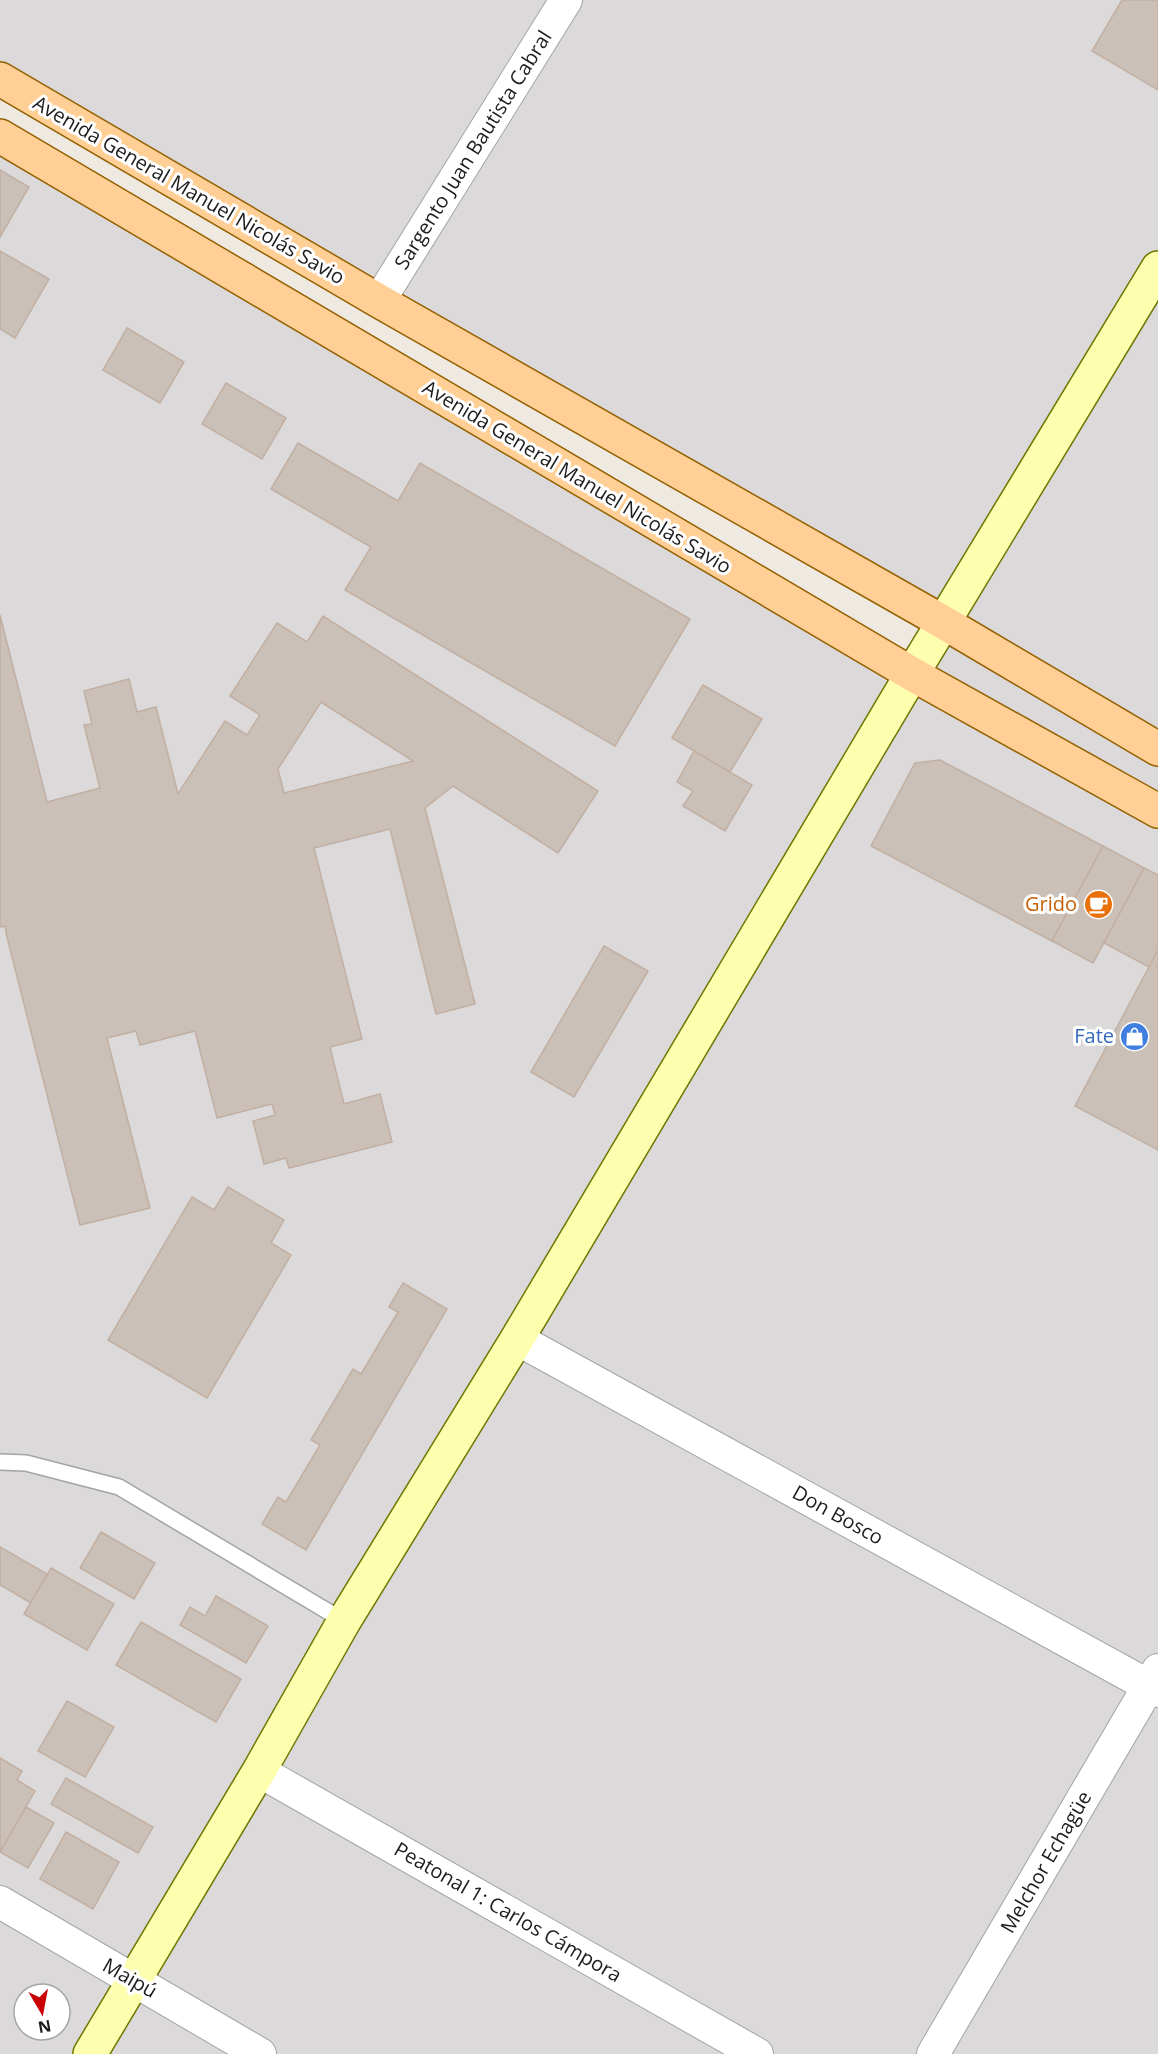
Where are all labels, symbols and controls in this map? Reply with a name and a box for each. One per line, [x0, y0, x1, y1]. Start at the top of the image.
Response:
street label: Sargento Juan Bautista Cabral [388, 25, 557, 274]
street label: Avenida General Manuel Nicolás Savio [29, 89, 350, 290]
street label: Avenida General Manuel Nicolás Savio [418, 373, 737, 580]
cafe icon: Grido [1082, 888, 1114, 920]
place label: Grido [1025, 890, 1077, 917]
shop icon: Fate [1119, 1020, 1151, 1052]
place label: Fate [1074, 1022, 1114, 1049]
street label: Don Bosco [788, 1478, 889, 1551]
street label: Melchor Echagüe [994, 1786, 1097, 1938]
street label: Peatonal 1: Carlos Cámpora [390, 1835, 627, 1988]
street label: Maipú [98, 1951, 162, 2004]
north arrow [12, 1982, 72, 2042]
text: N [36, 2015, 53, 2039]

